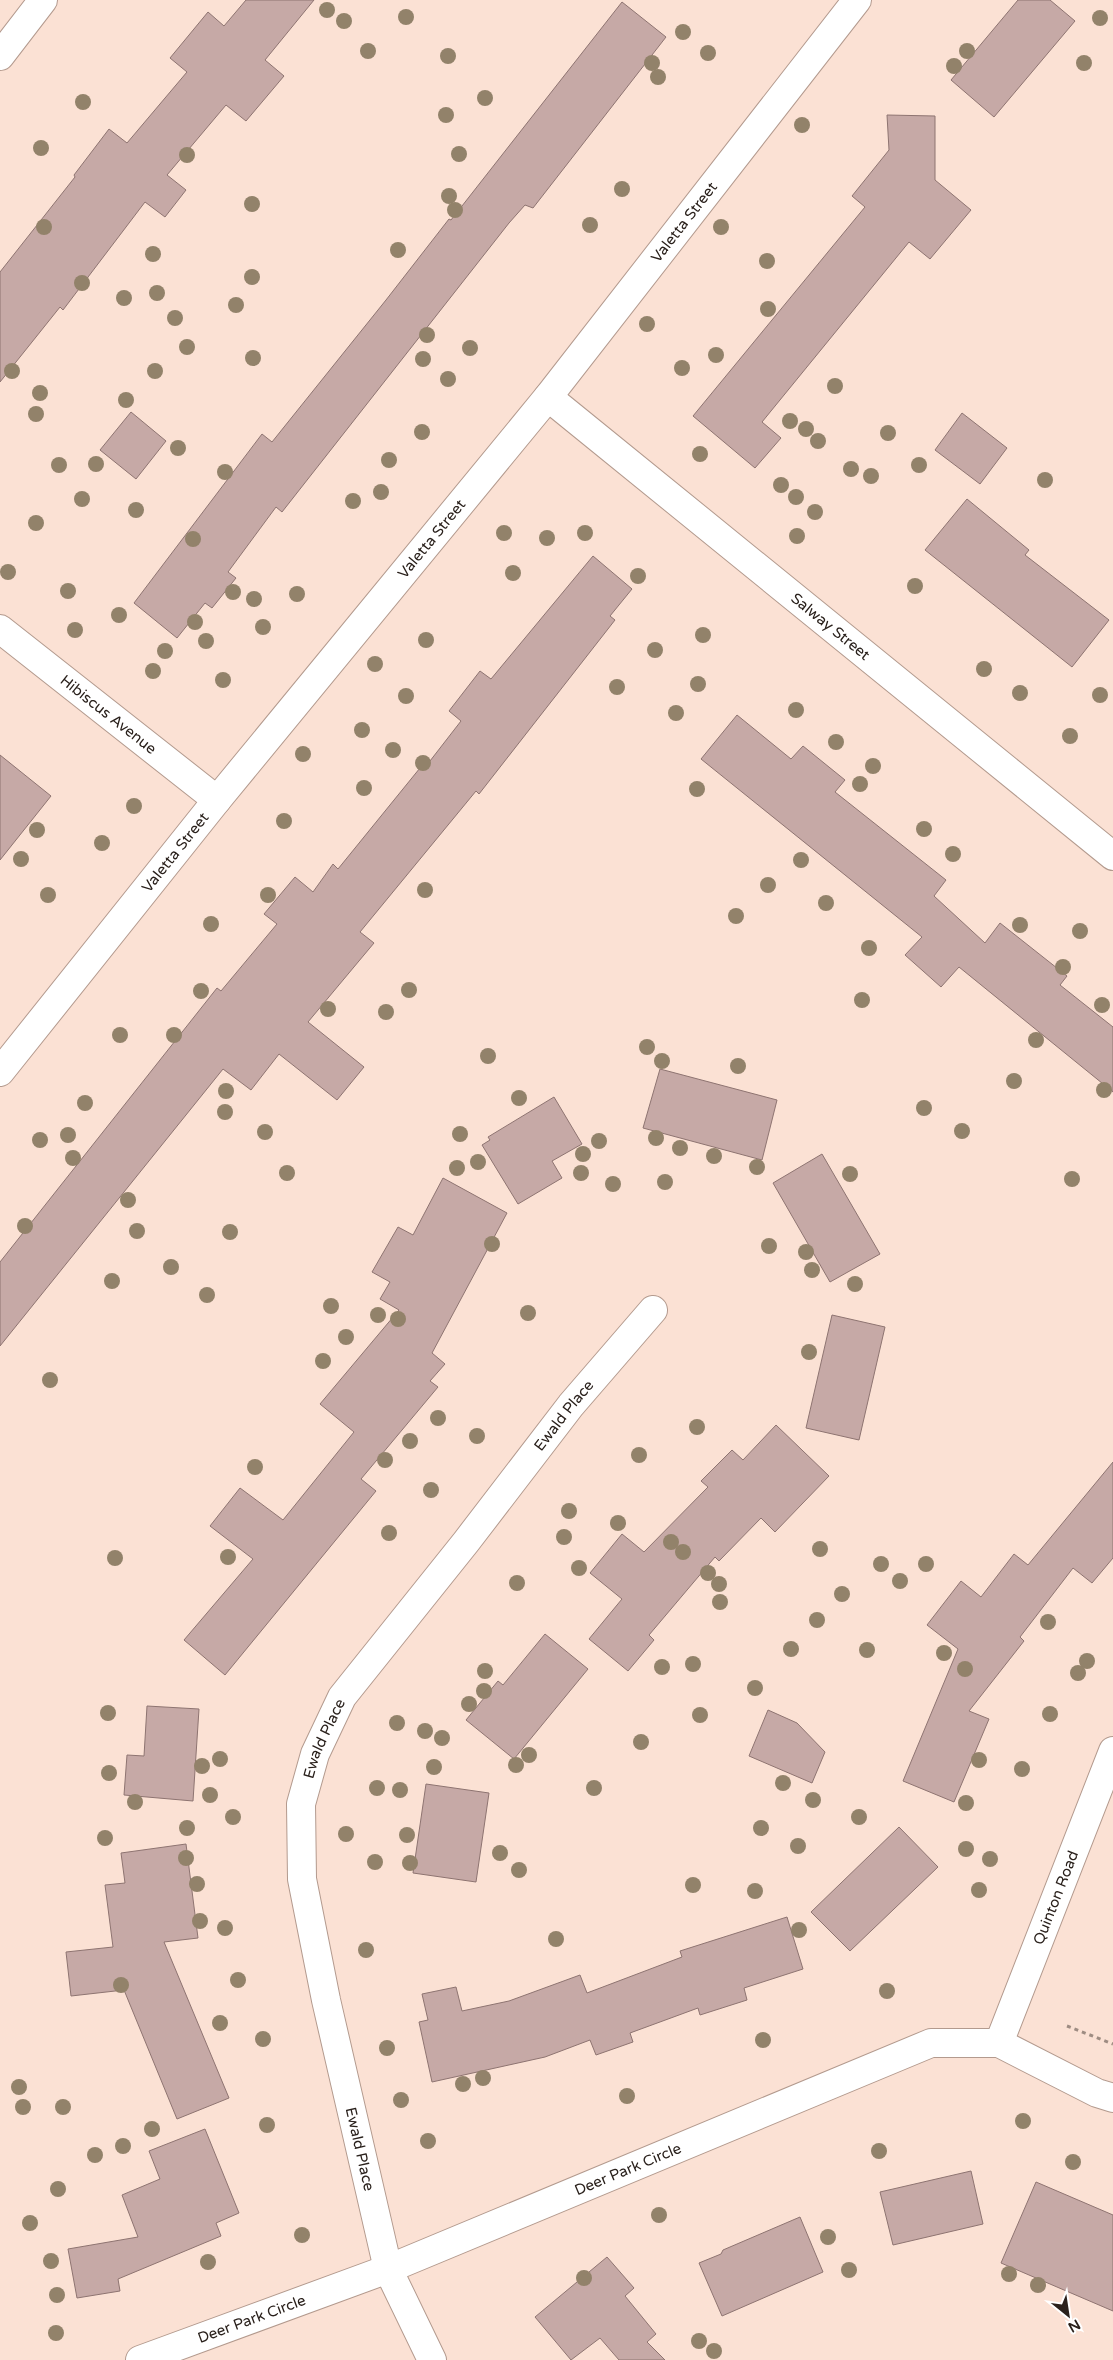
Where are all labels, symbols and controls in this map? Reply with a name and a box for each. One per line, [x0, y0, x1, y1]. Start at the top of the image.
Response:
street label: Valetta Street [647, 178, 721, 266]
street label: Valetta Street [394, 495, 469, 582]
street label: Salway Street [787, 589, 874, 664]
street label: Hibiscus Avenue [57, 671, 160, 758]
street label: Valetta Street [138, 809, 213, 896]
street label: Ewald Place [530, 1376, 597, 1454]
street label: Ewald Place [300, 1696, 349, 1781]
street label: Quinton Road [1029, 1848, 1082, 1947]
street label: Ewald Place [342, 2105, 378, 2193]
street label: Deer Park Circle [572, 2139, 684, 2199]
north arrow [1043, 2290, 1093, 2340]
street label: Deer Park Circle [195, 2291, 308, 2347]
text: N [1065, 2316, 1083, 2336]

